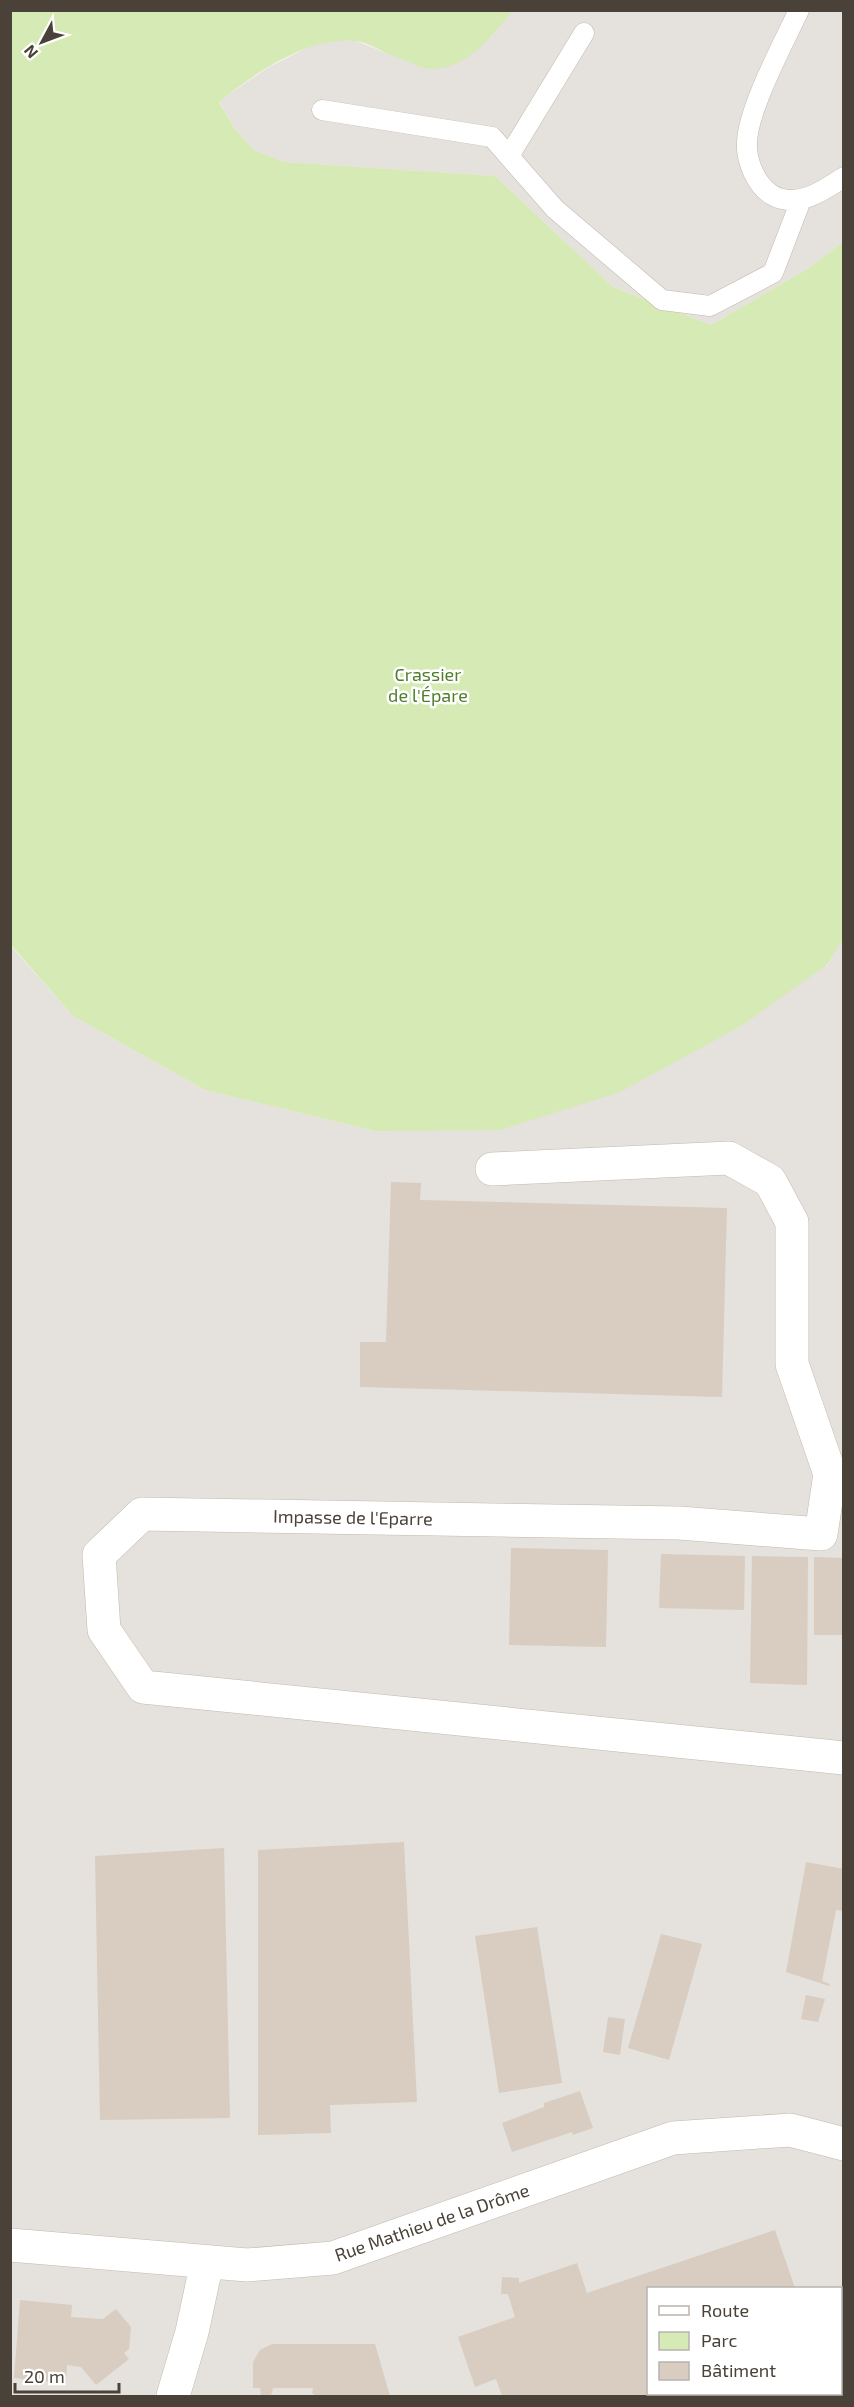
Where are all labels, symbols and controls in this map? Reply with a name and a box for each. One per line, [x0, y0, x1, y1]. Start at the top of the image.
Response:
north arrow [12, 12, 72, 72]
text: N [19, 42, 41, 63]
park label: Crassier de l'Épare [388, 663, 468, 706]
street label: Impasse de l'Eparre [273, 1505, 433, 1529]
street label: Rue Mathieu de la Drôme [332, 2178, 532, 2266]
legend [647, 2287, 842, 2395]
text: Route [701, 2299, 749, 2321]
text: Parc [701, 2329, 737, 2351]
scale bar [15, 2356, 118, 2394]
text: Bâtiment [701, 2359, 776, 2381]
text: 20 m [24, 2365, 65, 2387]

